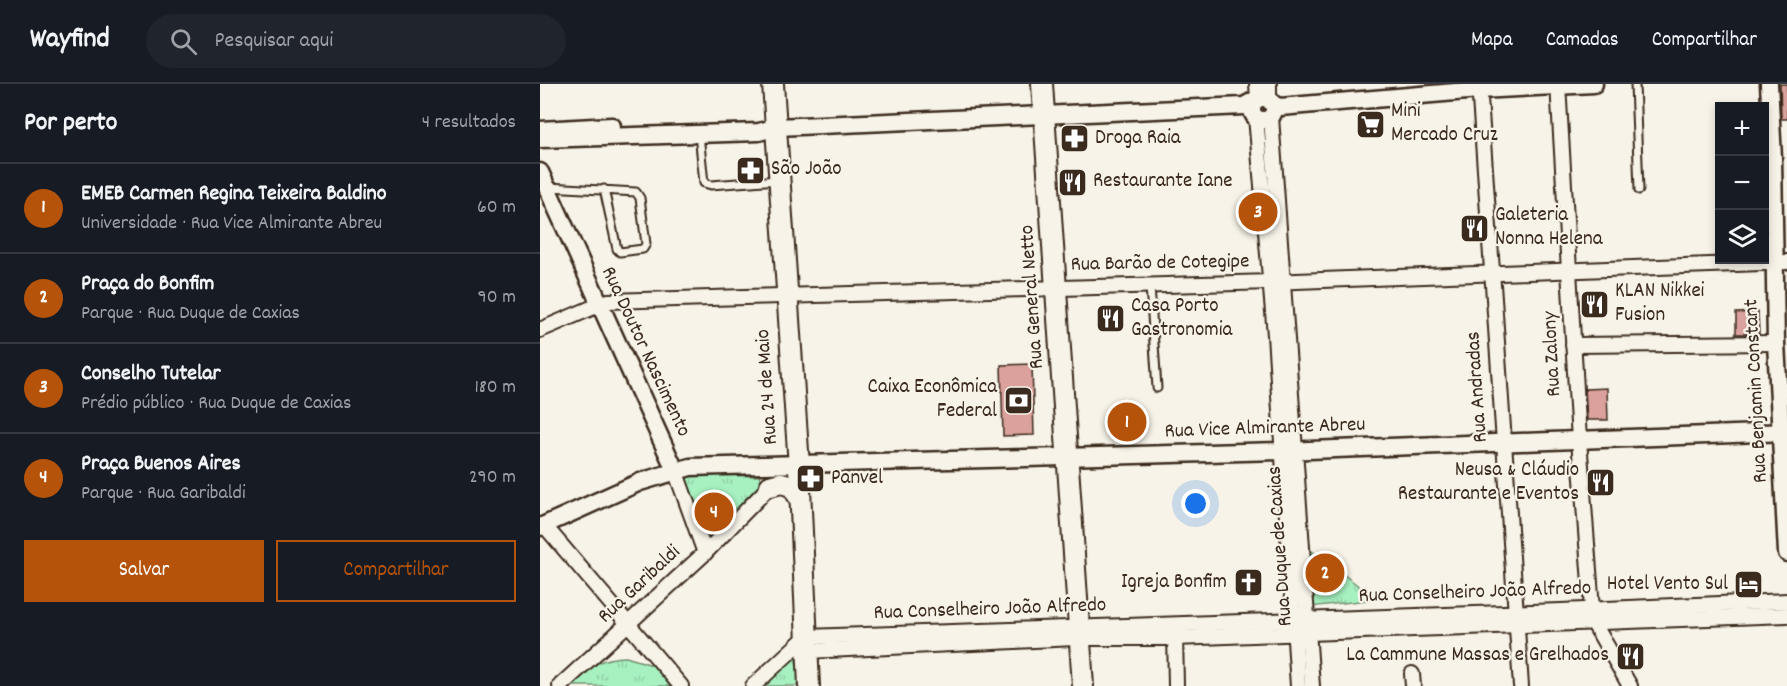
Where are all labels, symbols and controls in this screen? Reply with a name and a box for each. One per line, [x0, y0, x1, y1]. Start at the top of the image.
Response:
search box [146, 14, 566, 68]
text: Wayfind [30, 21, 110, 61]
icon: search [167, 25, 200, 58]
text: Pesquisar aqui [215, 26, 333, 57]
text: Mapa [1471, 26, 1513, 56]
text: Camadas [1546, 26, 1619, 56]
text: Compartilhar [1652, 26, 1757, 56]
place label: Mini Mercado Cruz [1391, 97, 1498, 151]
map controls [1715, 102, 1769, 264]
button: + [1715, 102, 1769, 156]
text: Por perto [24, 105, 117, 142]
supermarket icon: Mini Mercado Cruz [1354, 108, 1386, 140]
text: 4 resultados [422, 109, 516, 137]
pharmacy icon: Droga Raia [1058, 123, 1090, 155]
place label: Droga Raia [1095, 124, 1182, 154]
pharmacy icon: São João [734, 154, 766, 186]
place label: São João [771, 155, 842, 185]
button: − [1715, 156, 1769, 210]
restaurant icon: Restaurante Iane [1056, 166, 1088, 198]
place label: Restaurante Iane [1093, 167, 1232, 197]
text: EMEB Carmen Regina Teixeira Baldino [81, 179, 386, 210]
pin: 3 [1238, 190, 1278, 234]
text: 1 [41, 194, 46, 222]
text: 60 m [477, 194, 516, 222]
place label: Galeteria Nonna Helena [1495, 201, 1604, 255]
text: Universidade · Rua Vice Almirante Abreu [81, 210, 382, 238]
button: layers [1715, 210, 1769, 264]
restaurant icon: Galeteria Nonna Helena [1458, 212, 1490, 244]
street label: Rua General Netto [1013, 224, 1053, 370]
street label: Rua Barão de Cotegipe [1070, 247, 1250, 281]
street label: Rua Doutor Nascimento [592, 262, 698, 442]
text: Praça do Bonfim [81, 269, 214, 300]
place label: KLAN Nikkei Fusion [1615, 277, 1705, 331]
text: 2 [39, 284, 48, 312]
text: 90 m [478, 284, 516, 312]
restaurant icon: KLAN Nikkei Fusion [1578, 288, 1610, 320]
place label: Casa Porto Gastronomia [1131, 292, 1233, 346]
street label: Rua Benjamin Constant [1737, 298, 1777, 484]
text: Parque · Rua Duque de Caxias [81, 300, 300, 328]
restaurant icon: Casa Porto Gastronomia [1094, 303, 1126, 335]
street label: Rua Zalony [1536, 310, 1570, 398]
street label: Rua 24 de Maio [749, 328, 787, 446]
street label: Rua Andradas [1459, 331, 1497, 443]
text: Conselho Tutelar [81, 359, 221, 390]
place label: Caixa Econômica Federal [868, 373, 998, 427]
text: 3 [39, 374, 48, 402]
text: 180 m [474, 374, 516, 402]
bank icon: Caixa Econômica Federal [1002, 384, 1034, 416]
text: Prédio público · Rua Duque de Caxias [81, 390, 351, 418]
pin: 1 [1108, 400, 1146, 444]
street label: Rua Vice Almirante Abreu [1164, 411, 1366, 447]
text: Praça Buenos Aires [81, 449, 241, 480]
place label: Neusa & Cláudio Restaurante e Eventos [1398, 456, 1579, 510]
pharmacy icon: Panvel [794, 463, 826, 495]
text: 4 [39, 464, 48, 492]
text: 290 m [469, 464, 516, 492]
place label: Panvel [831, 464, 883, 494]
street label: Rua Duque de Caxias [1260, 465, 1302, 627]
restaurant icon: Neusa & Cláudio Restaurante e Eventos [1584, 467, 1616, 499]
text: Parque · Rua Garibaldi [81, 480, 246, 508]
your location [1181, 489, 1210, 518]
pin: 4 [694, 490, 734, 534]
street label: Rua Garibaldi [592, 539, 688, 631]
button: Salvar [24, 540, 264, 602]
button: Compartilhar [276, 540, 516, 602]
pin: 2 [1306, 550, 1344, 596]
church icon: Igreja Bonfim [1232, 567, 1264, 599]
place label: Igreja Bonfim [1121, 568, 1227, 598]
hotel icon: Hotel Vento Sul [1733, 569, 1765, 601]
place label: Hotel Vento Sul [1607, 570, 1728, 600]
street label: Rua Conselheiro João Alfredo [1358, 574, 1592, 612]
street label: Rua Conselheiro João Alfredo [873, 591, 1107, 629]
restaurant icon: La Cammune Massas e Grelhados [1614, 640, 1646, 672]
place label: La Cammune Massas e Grelhados [1346, 641, 1609, 671]

